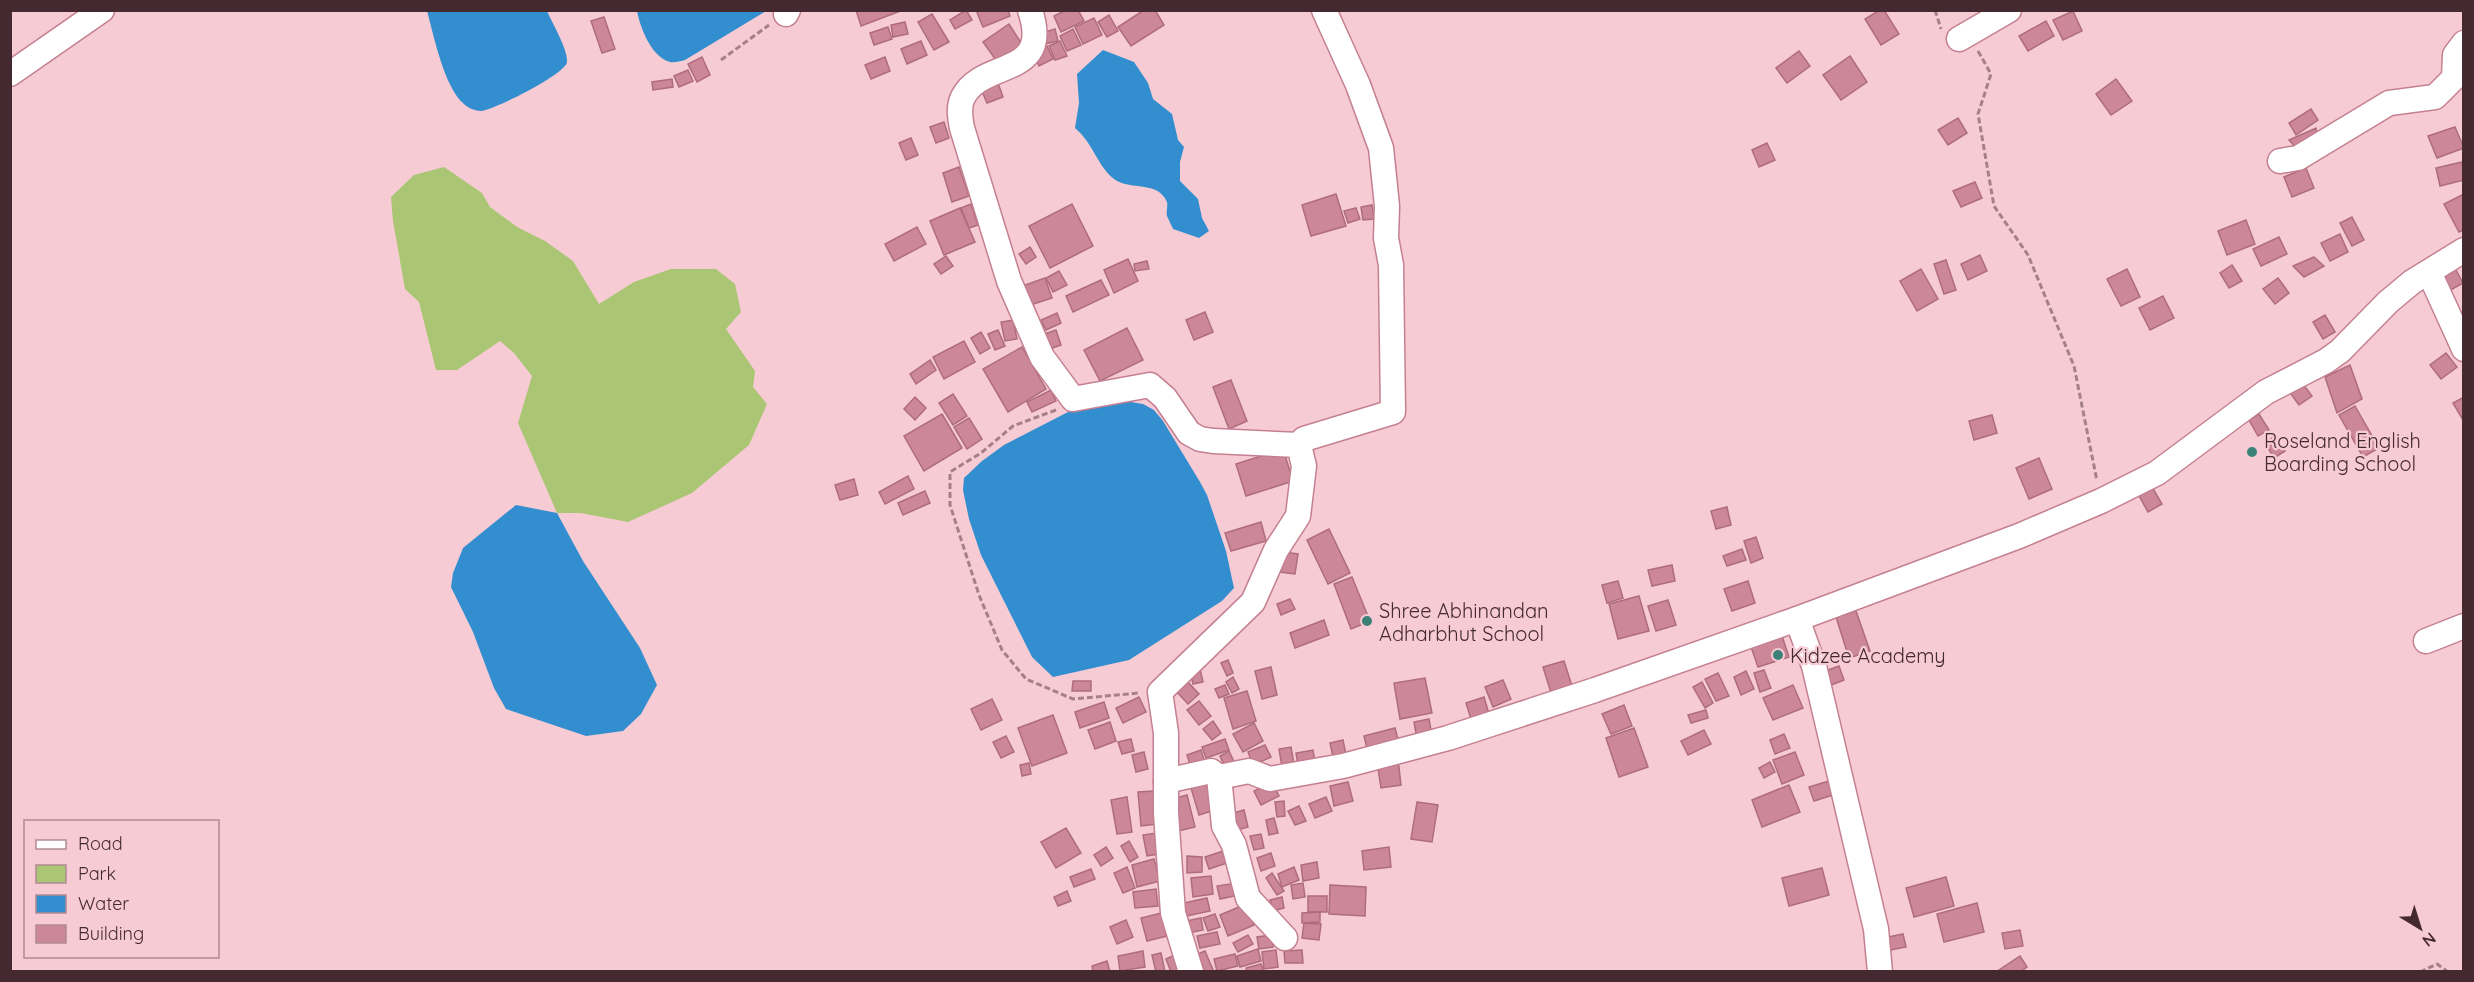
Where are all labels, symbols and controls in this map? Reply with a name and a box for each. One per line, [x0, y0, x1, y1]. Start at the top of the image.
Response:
place label: Roseland English Boarding School [2264, 428, 2421, 476]
marker: Roseland English Boarding School [2245, 445, 2259, 459]
place label: Shree Abhinandan Adharbhut School [1379, 598, 1549, 646]
marker: Shree Abhinandan Adharbhut School [1360, 614, 1374, 628]
place label: Kidzee Academy [1790, 643, 1946, 668]
marker: Kidzee Academy [1771, 648, 1785, 662]
legend [24, 820, 219, 958]
text: Road [78, 832, 123, 855]
text: Park [78, 862, 116, 885]
text: Water [78, 892, 129, 915]
north arrow [2390, 898, 2450, 958]
text: Building [78, 922, 144, 945]
text: N [2418, 928, 2440, 951]

